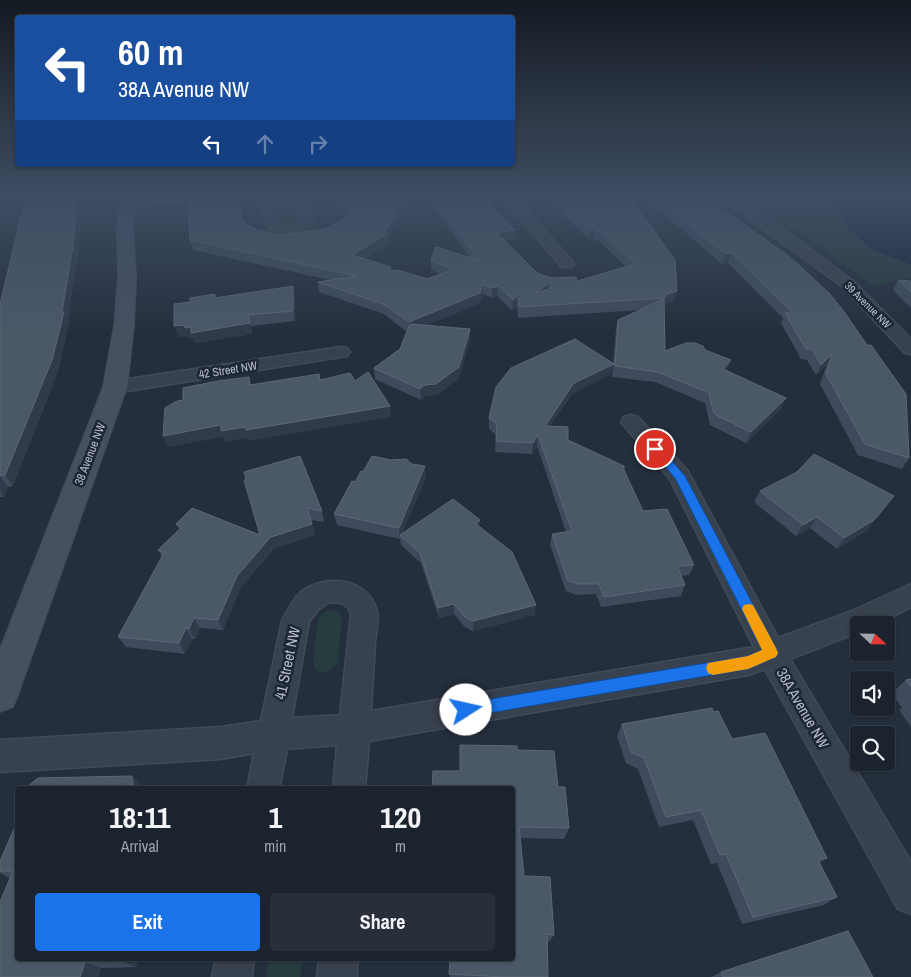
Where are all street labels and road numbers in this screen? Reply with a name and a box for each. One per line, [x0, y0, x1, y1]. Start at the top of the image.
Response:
street label: 39 Avenue NW [842, 279, 895, 332]
street label: 42 Street NW [198, 357, 259, 383]
street label: 38 Avenue NW [71, 420, 109, 487]
street label: 41 Street NW [269, 624, 305, 701]
street label: 38A Avenue NW [772, 664, 835, 752]

